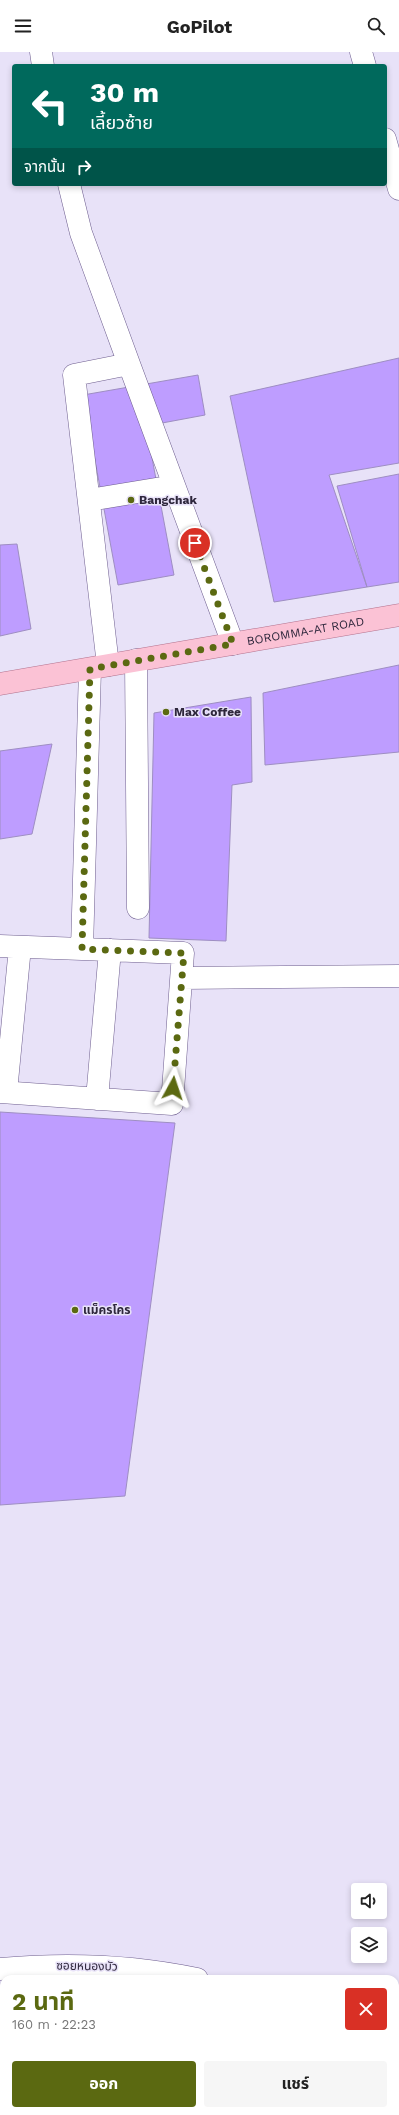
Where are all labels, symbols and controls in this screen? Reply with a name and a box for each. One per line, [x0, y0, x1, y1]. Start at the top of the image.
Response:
icon: menu [12, 15, 34, 37]
icon: search [365, 15, 387, 37]
text: GoPilot [167, 16, 232, 37]
text: 30 m [90, 76, 159, 109]
icon: left [24, 80, 76, 132]
text: เลี้ยวซ้าย [90, 112, 153, 133]
icon: right [73, 156, 95, 178]
text: จากนั้น [24, 158, 65, 176]
place label: Bangchak [139, 493, 198, 507]
marker: Bangchak [126, 495, 136, 505]
pin [178, 526, 212, 560]
icon: arrive [184, 532, 206, 554]
street label: BOROMMA-AT ROAD [246, 614, 365, 648]
place label: Max Coffee [174, 705, 241, 719]
marker: Max Coffee [161, 707, 171, 717]
position arrow [152, 1067, 194, 1109]
place label: แม็ครโคร [83, 1303, 130, 1317]
marker: แม็ครโคร [70, 1305, 80, 1315]
map controls [351, 1883, 387, 1963]
button: sound [351, 1883, 387, 1919]
button: layers [351, 1927, 387, 1963]
street label: ซอยหนองบัว [56, 1958, 118, 1974]
text: 2 นาที [12, 1988, 75, 2016]
button: close [345, 1988, 387, 2030]
text: 160 m · 22:23 [12, 2017, 96, 2032]
button: ออก [12, 2061, 196, 2107]
button: แชร์ [204, 2061, 387, 2107]

